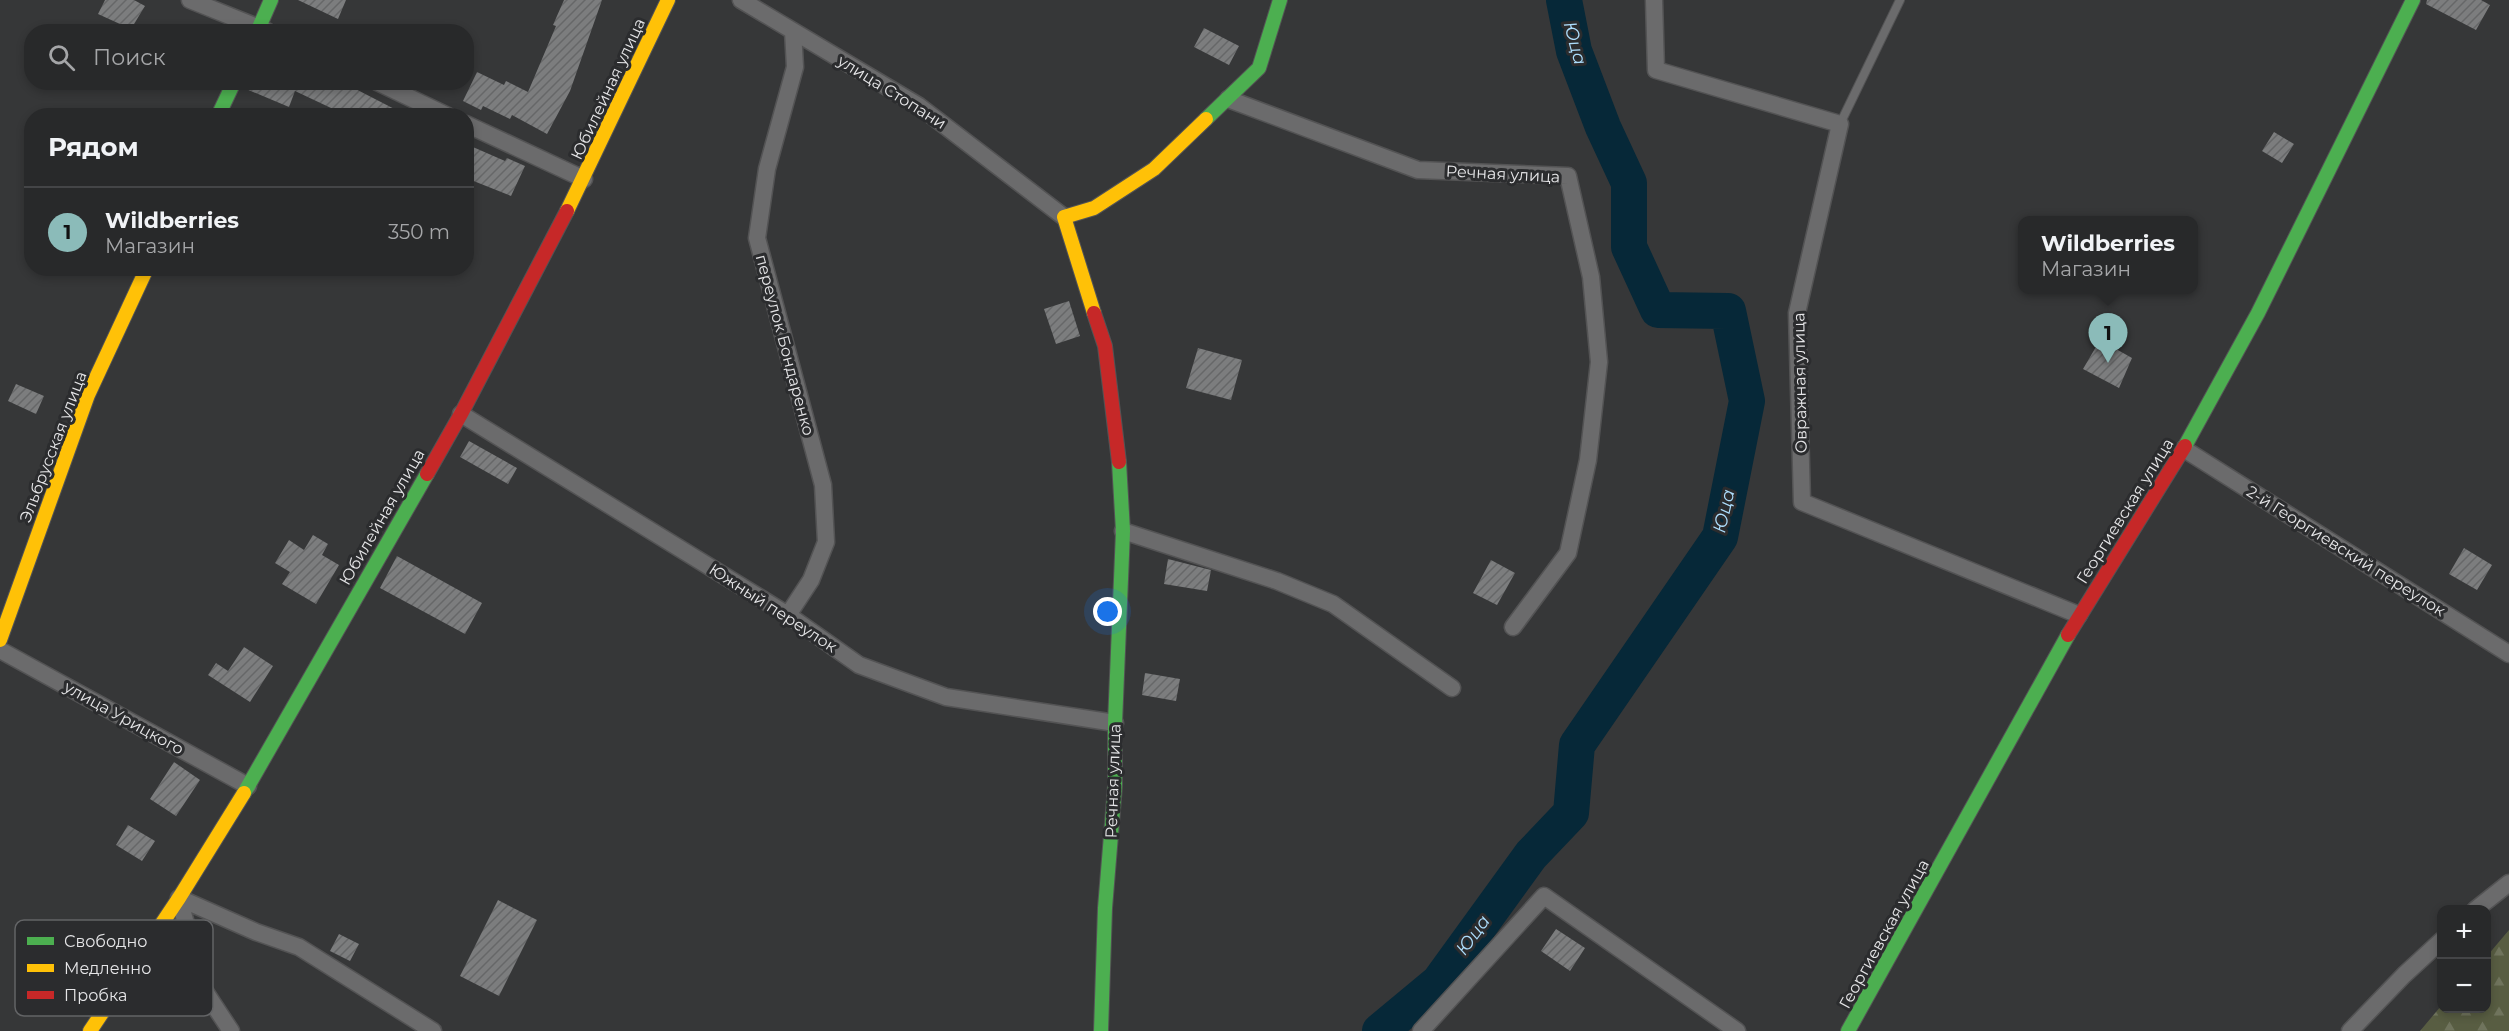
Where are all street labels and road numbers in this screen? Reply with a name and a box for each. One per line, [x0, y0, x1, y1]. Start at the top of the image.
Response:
street label: Юбилейная улица [567, 15, 649, 163]
street label: улица Стопани [833, 50, 950, 133]
street label: Речная улица [1445, 162, 1561, 186]
street label: переулок Бондаренко [752, 252, 818, 438]
street label: Овражная улица [1789, 312, 1811, 454]
street label: Эльбрусская улица [15, 369, 91, 525]
street label: Георгиевская улица [2072, 435, 2178, 587]
street label: Юбилейная улица [335, 446, 429, 588]
street label: 2-й Георгиевский переулок [2243, 482, 2449, 621]
street label: Южный переулок [706, 560, 841, 657]
street label: улица Урицкого [60, 677, 187, 759]
street label: Речная улица [1102, 723, 1124, 839]
street label: Георгиевская улица [1835, 856, 1933, 1012]

